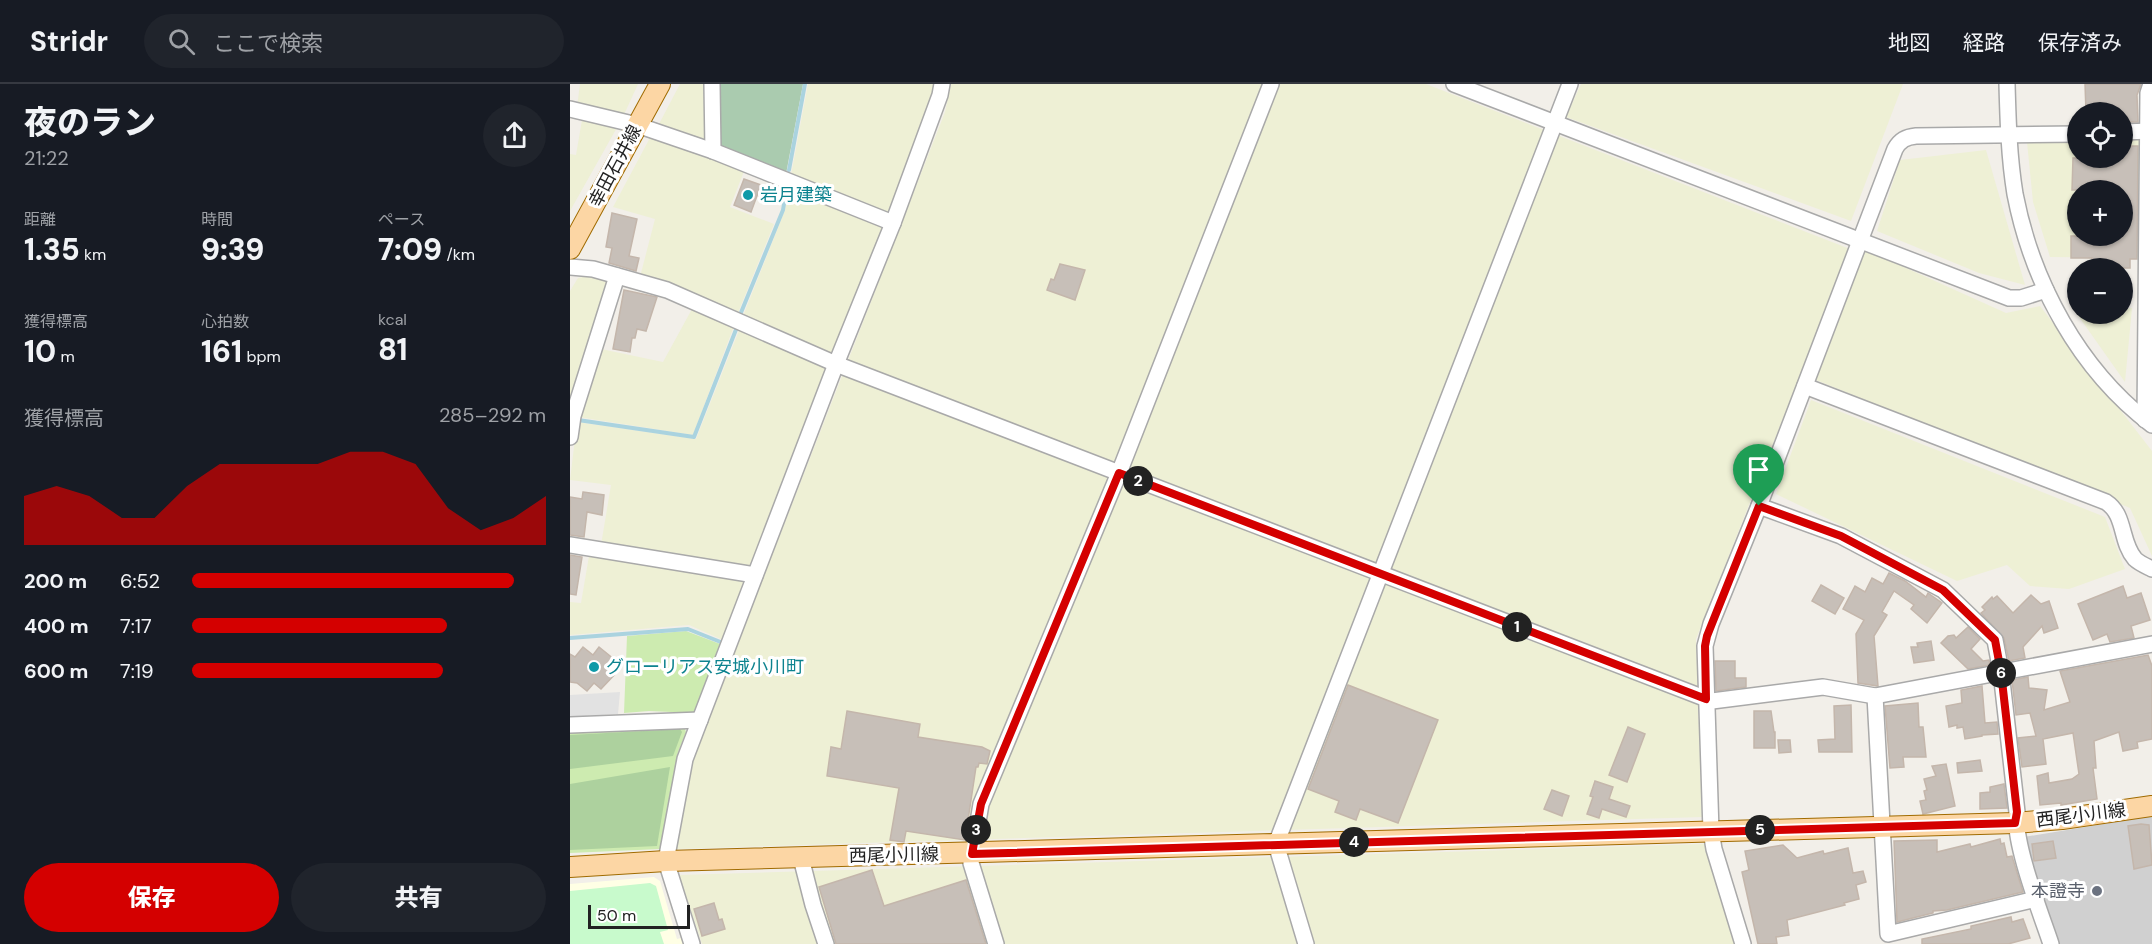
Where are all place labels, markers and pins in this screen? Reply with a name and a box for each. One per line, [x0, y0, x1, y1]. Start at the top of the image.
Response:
place label: 岩月建築 [760, 183, 832, 207]
marker: 岩月建築 [741, 188, 755, 202]
pin [1733, 444, 1784, 506]
pin: 2 [1123, 466, 1153, 496]
pin: 1 [1502, 612, 1532, 642]
place label: グローリアス安城小川町 [606, 655, 804, 679]
pin: 6 [1986, 658, 2016, 688]
marker: グローリアス安城小川町 [587, 660, 601, 674]
pin: 3 [961, 815, 991, 845]
pin: 5 [1745, 815, 1775, 845]
pin: 4 [1339, 827, 1369, 857]
place label: 本證寺 [2031, 879, 2085, 903]
marker: 本證寺 [2090, 884, 2104, 898]

